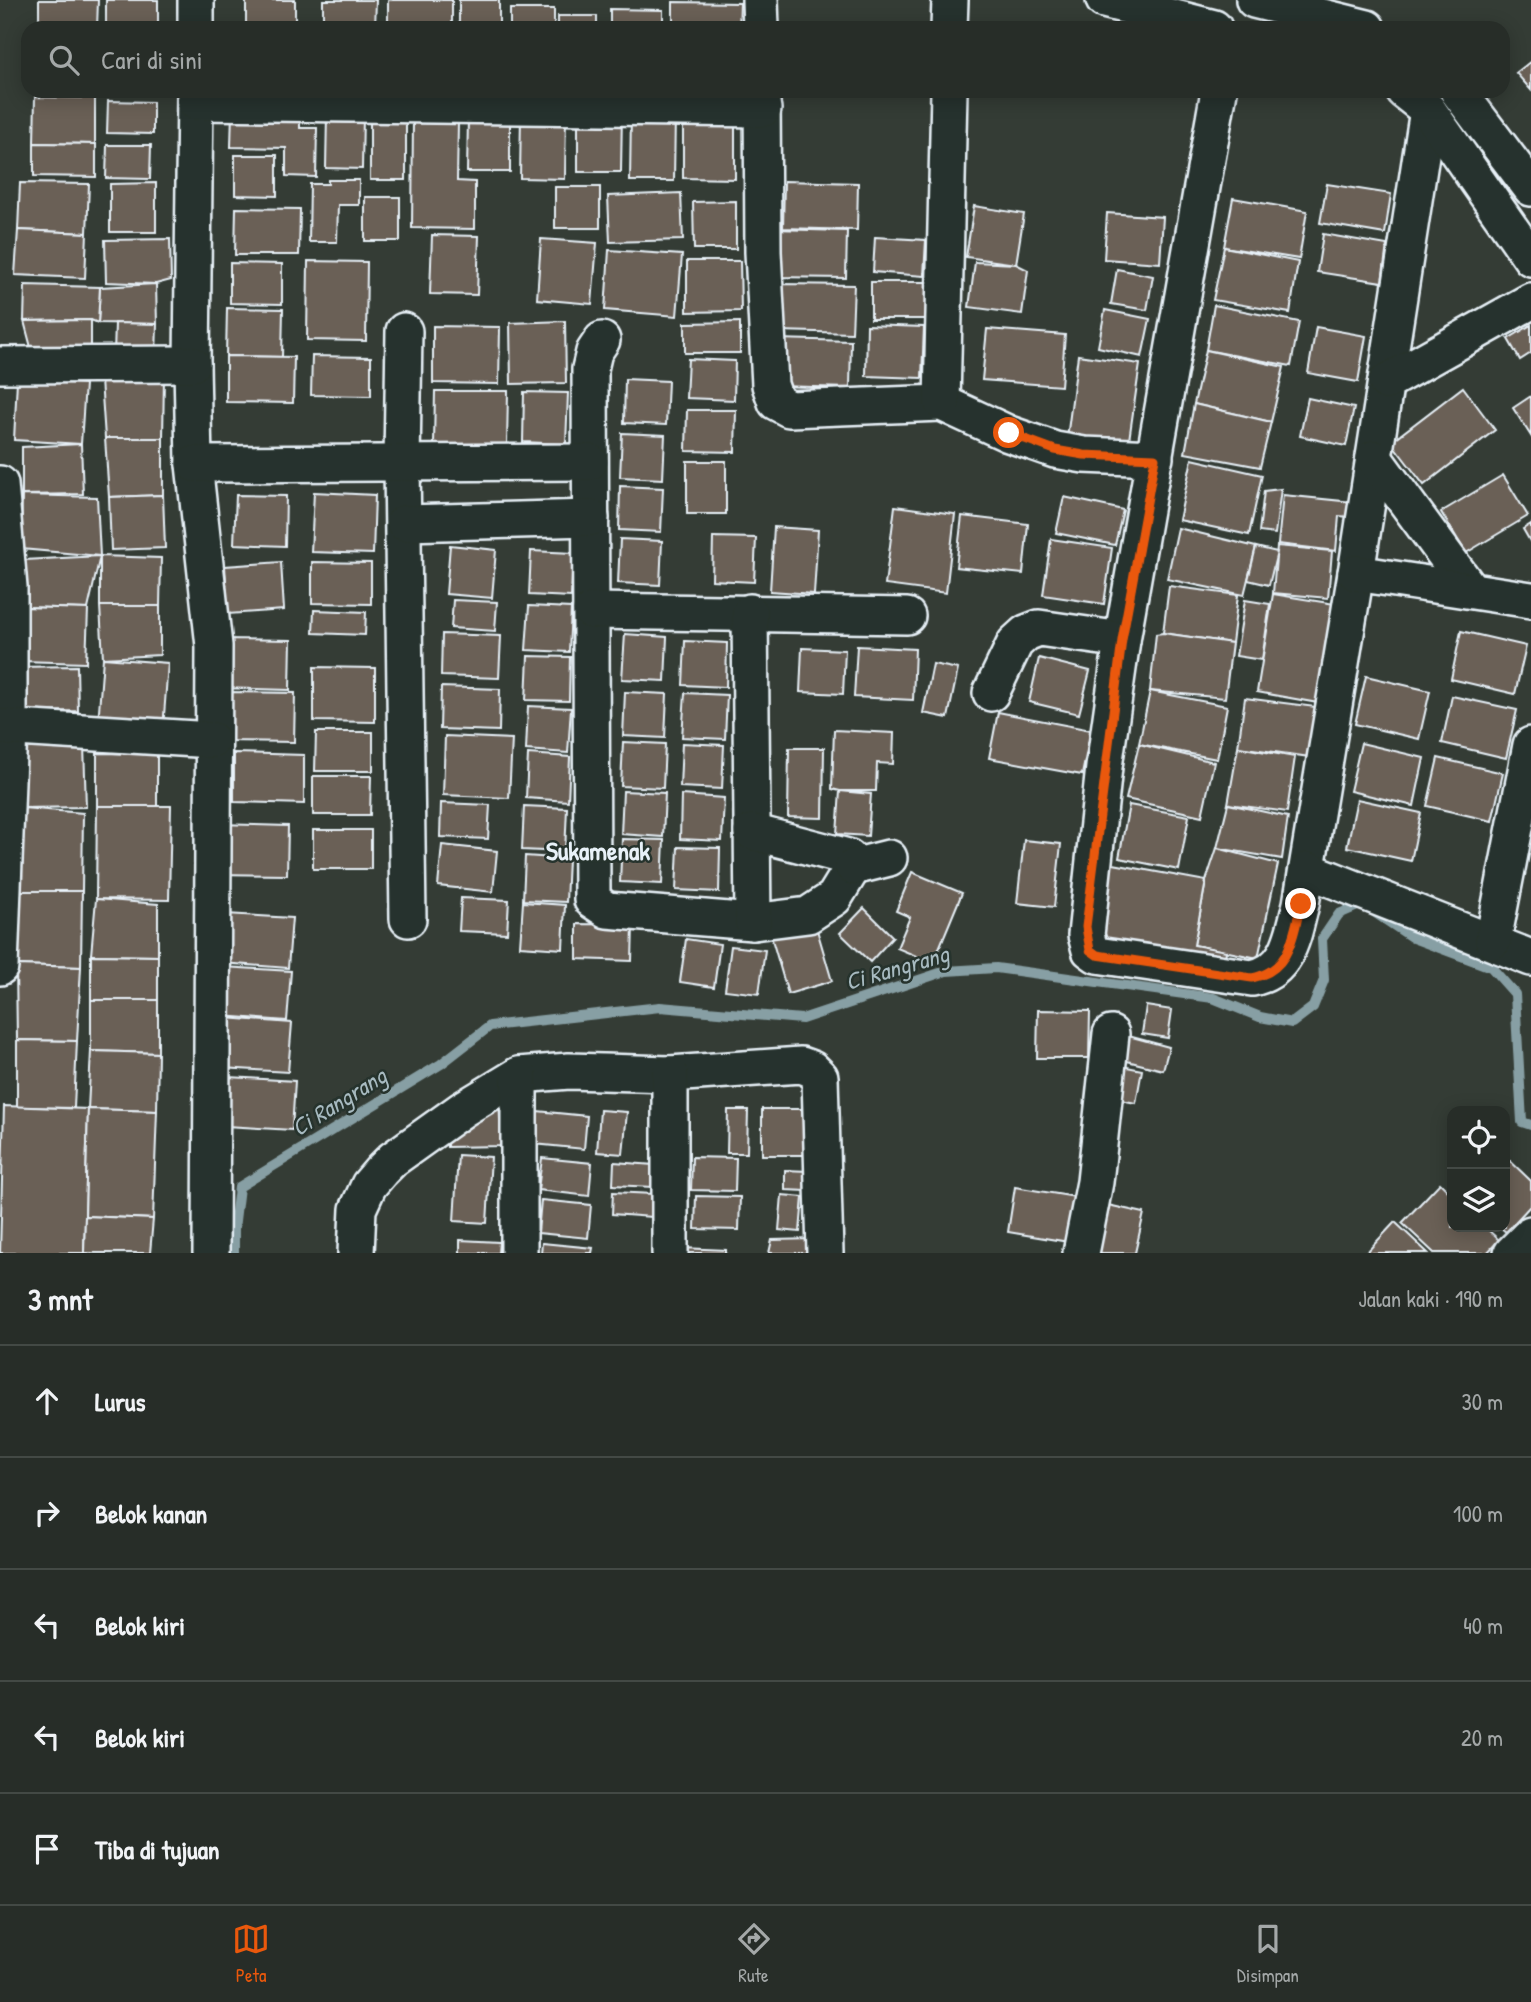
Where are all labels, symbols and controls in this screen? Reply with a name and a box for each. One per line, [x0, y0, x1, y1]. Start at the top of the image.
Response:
search box [21, 21, 1510, 98]
icon: search [45, 41, 83, 79]
text: Cari di sini [101, 42, 203, 77]
route start [993, 417, 1024, 448]
district label: Sukamenak [546, 833, 650, 868]
route end [1285, 888, 1316, 919]
water label: Ci Rangrang [841, 937, 954, 998]
water label: Ci Rangrang [285, 1059, 394, 1144]
map controls [1447, 1106, 1510, 1232]
button: locate [1447, 1106, 1510, 1169]
button: layers [1447, 1169, 1510, 1232]
text: 3 mnt [28, 1279, 93, 1319]
text: Jalan kaki · 190 m [1358, 1283, 1503, 1314]
icon: ahead [28, 1382, 66, 1420]
text: Lurus [95, 1384, 146, 1419]
text: 30 m [1461, 1386, 1503, 1417]
icon: right [28, 1494, 66, 1532]
text: Belok kanan [95, 1496, 207, 1531]
text: 100 m [1453, 1498, 1503, 1529]
icon: left [28, 1606, 66, 1644]
text: Belok kiri [95, 1608, 185, 1643]
text: 40 m [1463, 1610, 1503, 1641]
icon: left [28, 1718, 66, 1756]
text: Belok kiri [95, 1720, 185, 1755]
text: 20 m [1461, 1722, 1503, 1753]
icon: arrive [28, 1830, 66, 1868]
text: Tiba di tujuan [95, 1832, 220, 1867]
tab: Peta [232, 1920, 270, 1988]
tab: Rute [735, 1920, 773, 1988]
tab: Disimpan [1237, 1920, 1299, 1988]

